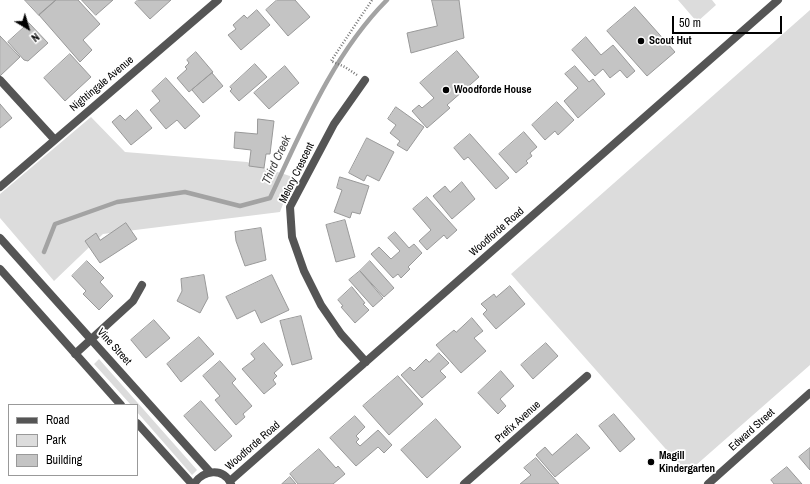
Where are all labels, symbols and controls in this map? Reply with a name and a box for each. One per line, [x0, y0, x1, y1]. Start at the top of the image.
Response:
north arrow [8, 8, 48, 48]
scale bar [674, 8, 784, 34]
text: 50 m [679, 15, 701, 31]
text: N [29, 30, 42, 45]
place label: Scout Hut [649, 34, 692, 48]
marker: Scout Hut [636, 36, 646, 46]
street label: Nightingale Avenue [67, 54, 137, 114]
place label: Woodforde House [454, 83, 532, 97]
marker: Woodforde House [441, 85, 451, 95]
water label: Third Creek [259, 133, 295, 187]
street label: Melory Crescent [277, 141, 317, 205]
street label: Woodforde Road [467, 205, 527, 259]
street label: Vine Street [94, 326, 134, 368]
street label: Prefix Avenue [493, 398, 543, 446]
legend [8, 404, 138, 476]
street label: Edward Street [726, 406, 778, 454]
text: Road [46, 412, 70, 428]
street label: Woodforde Road [223, 419, 283, 473]
text: Park [46, 432, 66, 448]
place label: Magill Kindergarten [659, 449, 715, 475]
text: Building [46, 452, 82, 468]
marker: Magill Kindergarten [646, 457, 656, 467]

